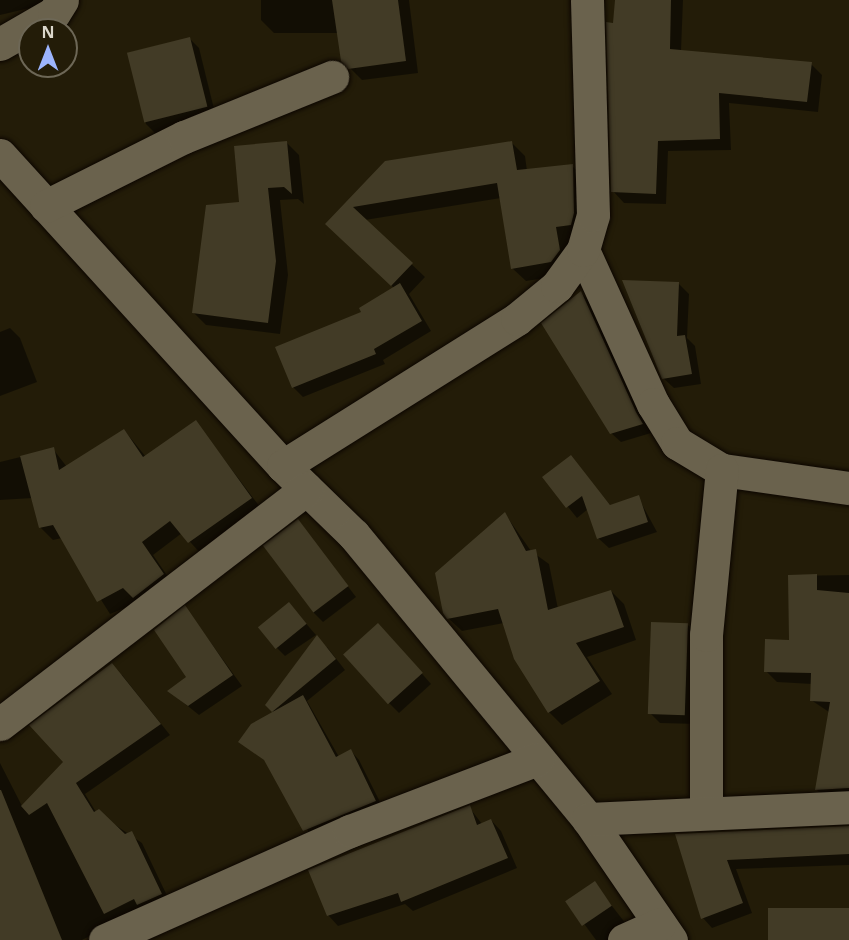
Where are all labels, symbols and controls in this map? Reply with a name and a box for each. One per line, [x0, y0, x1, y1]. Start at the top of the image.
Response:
north arrow [18, 18, 78, 78]
text: N [41, 21, 55, 43]

